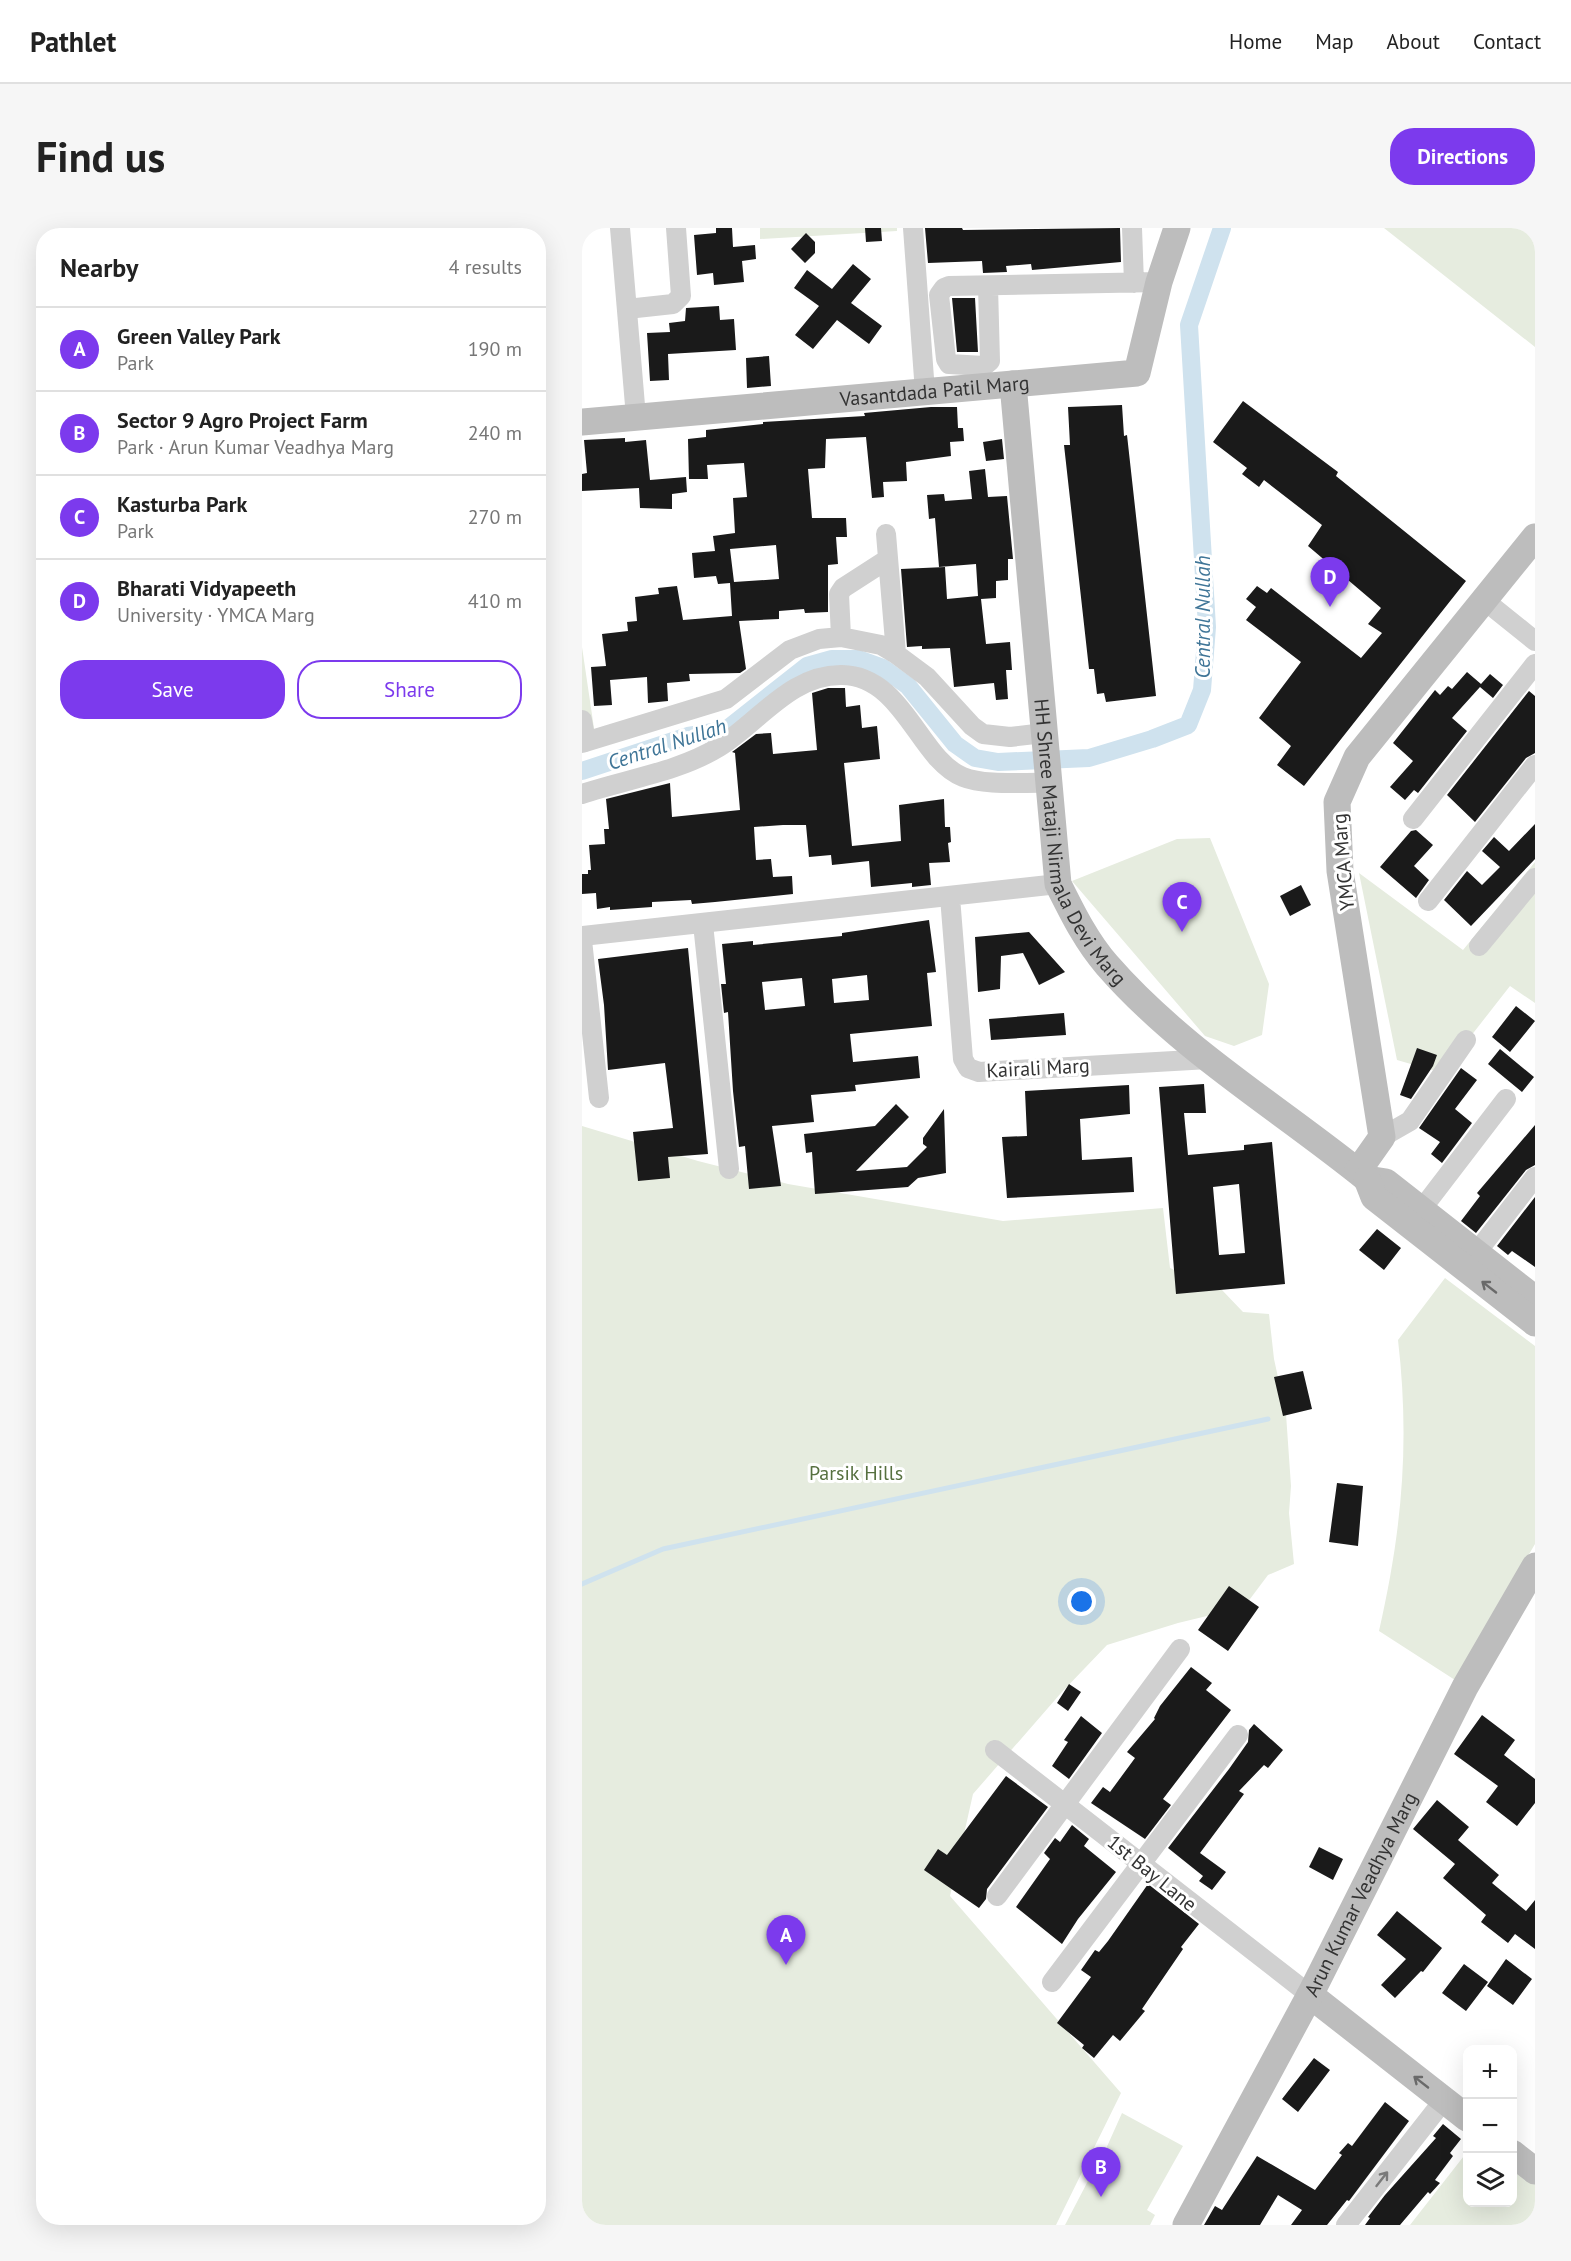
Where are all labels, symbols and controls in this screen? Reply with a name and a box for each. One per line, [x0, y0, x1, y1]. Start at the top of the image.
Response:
text: Pathlet [30, 23, 116, 60]
text: Home [1229, 28, 1282, 55]
text: Map [1315, 28, 1354, 55]
text: About [1387, 28, 1440, 55]
text: Contact [1473, 28, 1541, 55]
button: Directions [1390, 128, 1535, 185]
text: Find us [36, 129, 165, 184]
text: Nearby [60, 251, 138, 284]
text: 4 results [449, 254, 522, 280]
text: Green Valley Park [117, 322, 281, 350]
text: A [73, 336, 86, 362]
text: 190 m [468, 336, 522, 362]
text: Park [117, 350, 154, 376]
street label: Vasantdada Patil Marg [838, 370, 1030, 412]
text: Sector 9 Agro Project Farm [117, 406, 368, 434]
text: B [74, 420, 85, 446]
text: 240 m [468, 420, 522, 446]
text: Park · Arun Kumar Veadhya Marg [117, 434, 394, 460]
text: Kasturba Park [117, 490, 247, 518]
text: C [74, 504, 85, 530]
text: 270 m [468, 504, 522, 530]
text: Park [117, 518, 154, 544]
water label: Central Nullah [1189, 555, 1216, 679]
pin: D [1310, 558, 1350, 607]
text: Bharati Vidyapeeth [117, 574, 296, 602]
text: D [73, 588, 86, 614]
text: 410 m [468, 588, 522, 614]
text: University · YMCA Marg [117, 602, 315, 628]
button: Save [60, 660, 285, 719]
button: Share [297, 660, 522, 719]
street label: HH Shree Mataji Nirmala Devi Marg [1028, 698, 1132, 991]
water label: Central Nullah [604, 712, 730, 776]
street label: YMCA Marg [1326, 812, 1360, 912]
pin: C [1162, 882, 1202, 932]
street label: Kairali Marg [986, 1052, 1090, 1084]
one-way arrow [1481, 1281, 1497, 1294]
park label: Parsik Hills [809, 1460, 903, 1486]
your location [1067, 1587, 1096, 1616]
street label: Arun Kumar Veadhya Marg [1298, 1788, 1423, 2001]
street label: 1st Bay Lane [1102, 1829, 1202, 1917]
pin: A [766, 1916, 806, 1965]
map controls [1463, 2045, 1517, 2207]
button: + [1463, 2045, 1517, 2099]
one-way arrow [1414, 2076, 1430, 2089]
button: − [1463, 2099, 1517, 2153]
pin: B [1082, 2148, 1120, 2197]
button: layers [1463, 2153, 1517, 2207]
one-way arrow [1375, 2171, 1388, 2187]

